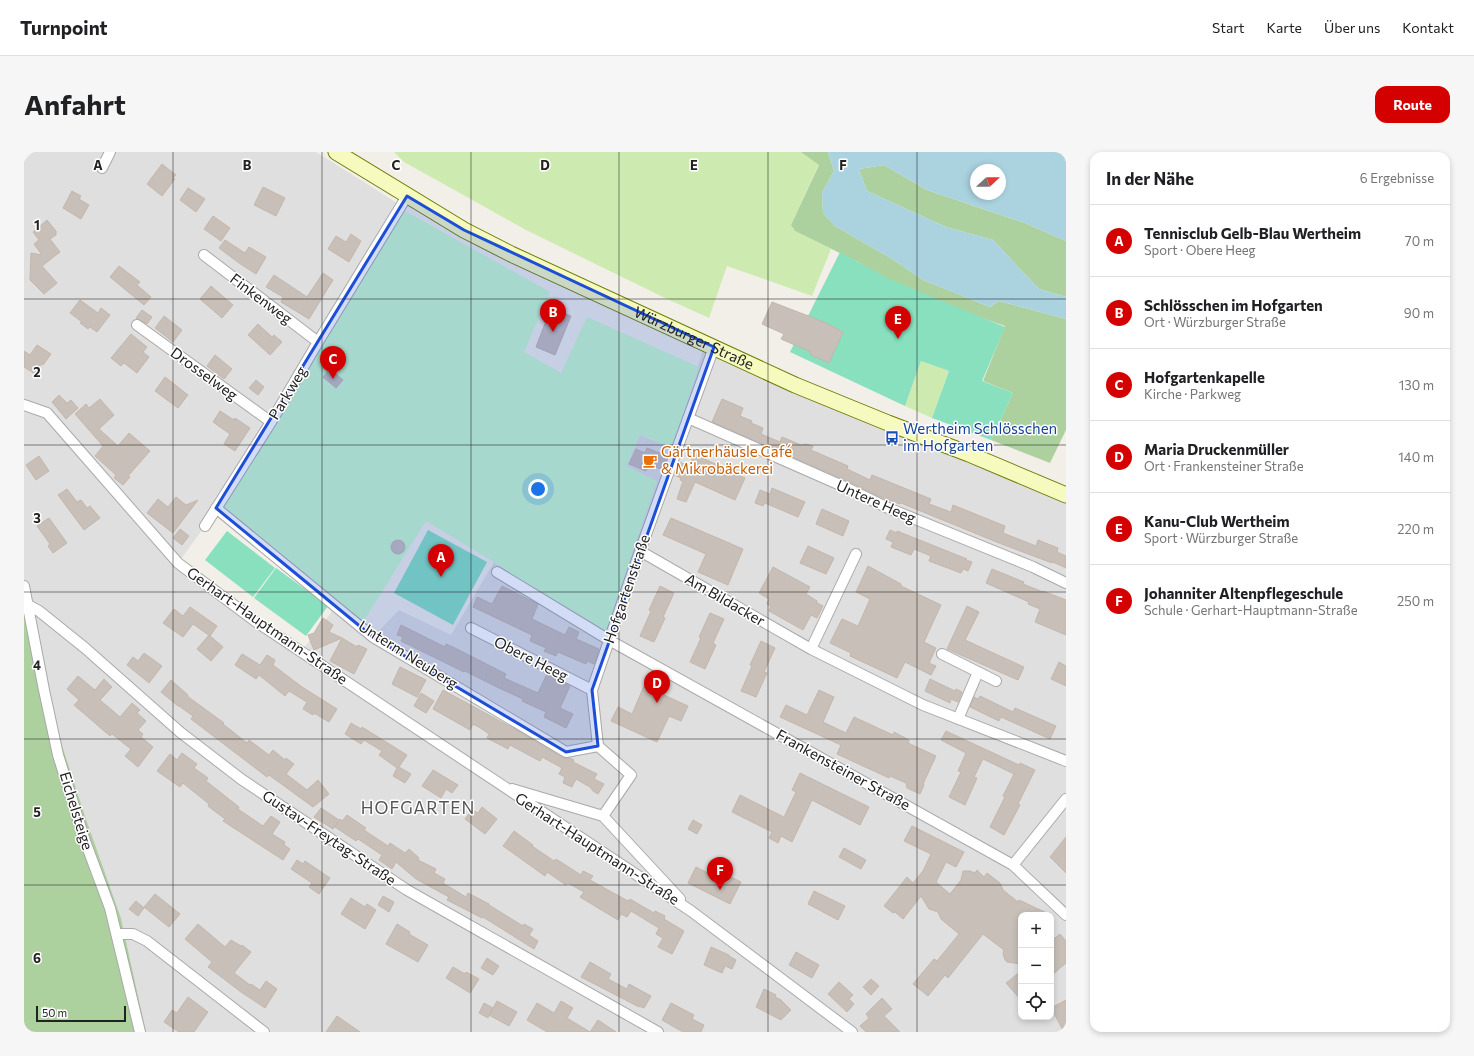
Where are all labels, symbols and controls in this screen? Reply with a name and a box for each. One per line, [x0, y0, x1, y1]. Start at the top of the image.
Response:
text: Turnpoint [20, 16, 108, 39]
text: Start [1212, 19, 1245, 36]
text: Karte [1267, 19, 1302, 36]
text: Über uns [1324, 19, 1380, 36]
text: Kontakt [1402, 19, 1454, 36]
button: Route [1375, 86, 1450, 123]
text: Anfahrt [24, 87, 126, 121]
text: A [93, 157, 103, 173]
text: B [243, 157, 252, 173]
text: C [392, 157, 401, 173]
text: D [540, 157, 550, 173]
text: E [690, 157, 698, 173]
text: F [839, 157, 847, 173]
north arrow [970, 164, 1006, 200]
text: In der Nähe [1106, 168, 1194, 189]
text: 6 Ergebnisse [1360, 170, 1434, 186]
text: 1 [34, 217, 40, 233]
text: Tennisclub Gelb-Blau Wertheim [1144, 224, 1361, 242]
text: A [1114, 233, 1124, 249]
text: 70 m [1405, 233, 1434, 249]
text: Sport · Obere Heeg [1144, 242, 1256, 258]
street label: Finkenweg [227, 269, 296, 327]
text: Schlösschen im Hofgarten [1144, 296, 1323, 314]
pin: B [540, 299, 566, 332]
street label: Würzburger Straße [631, 302, 757, 373]
text: B [1115, 305, 1123, 321]
text: 90 m [1404, 305, 1434, 321]
pin: E [885, 306, 911, 339]
text: Ort · Würzburger Straße [1144, 314, 1286, 330]
street label: Drosselweg [167, 343, 242, 404]
pin: C [320, 346, 346, 379]
street label: Parkweg [264, 362, 310, 422]
text: 2 [33, 364, 41, 380]
text: Hofgartenkapelle [1144, 368, 1265, 386]
text: C [1115, 377, 1123, 393]
text: 130 m [1399, 377, 1434, 393]
text: Kirche · Parkweg [1144, 386, 1241, 402]
place label: Wertheim Schlösschen im Hofgarten [903, 419, 1057, 454]
bus stop icon: Wertheim Schlösschen im Hofgarten [884, 430, 900, 446]
text: Maria Druckenmüller [1144, 440, 1289, 458]
place label: Gärtnerhäusle Café & Mikrobäckerei [661, 442, 792, 477]
text: D [1114, 449, 1124, 465]
text: 140 m [1398, 449, 1434, 465]
cafe icon: Gärtnerhäusle Café & Mikrobäckerei [642, 453, 658, 469]
text: Ort · Frankensteiner Straße [1144, 458, 1304, 474]
street label: Untere Heeg [834, 476, 919, 527]
your location [528, 479, 548, 499]
text: 3 [33, 510, 41, 526]
text: Kanu-Club Wertheim [1144, 512, 1290, 530]
text: E [1115, 521, 1123, 537]
text: 220 m [1397, 521, 1434, 537]
text: Sport · Würzburger Straße [1144, 530, 1298, 546]
street label: Hofgartenstraße [599, 532, 653, 646]
pin: A [428, 544, 454, 577]
street label: Gerhart-Hauptmann-Straße [184, 563, 352, 688]
street label: Am Bildacker [682, 569, 769, 629]
text: Johanniter Altenpflegeschule [1144, 584, 1343, 602]
text: F [1115, 593, 1123, 609]
text: 250 m [1397, 593, 1434, 609]
text: Schule · Gerhart-Hauptmann-Straße [1144, 602, 1358, 618]
street label: Unterm Neuberg [355, 616, 462, 692]
street label: Obere Heeg [491, 632, 572, 684]
text: 4 [33, 657, 41, 673]
pin: D [644, 670, 670, 703]
street label: Frankensteiner Straße [773, 725, 914, 813]
street label: Eichelsteige [57, 769, 97, 852]
street label: Gustav-Freytag-Straße [259, 786, 400, 889]
street label: Gerhart-Hauptmann-Straße [512, 788, 683, 908]
district label: HOFGARTEN [361, 797, 475, 818]
text: 5 [33, 804, 41, 820]
pin: F [707, 857, 733, 890]
map controls [1018, 912, 1054, 1020]
button: + [1018, 912, 1054, 948]
button: − [1018, 948, 1054, 984]
text: 6 [33, 950, 41, 966]
button: locate [1018, 984, 1054, 1020]
scale bar [36, 1004, 126, 1023]
text: 50 m [42, 1006, 67, 1019]

